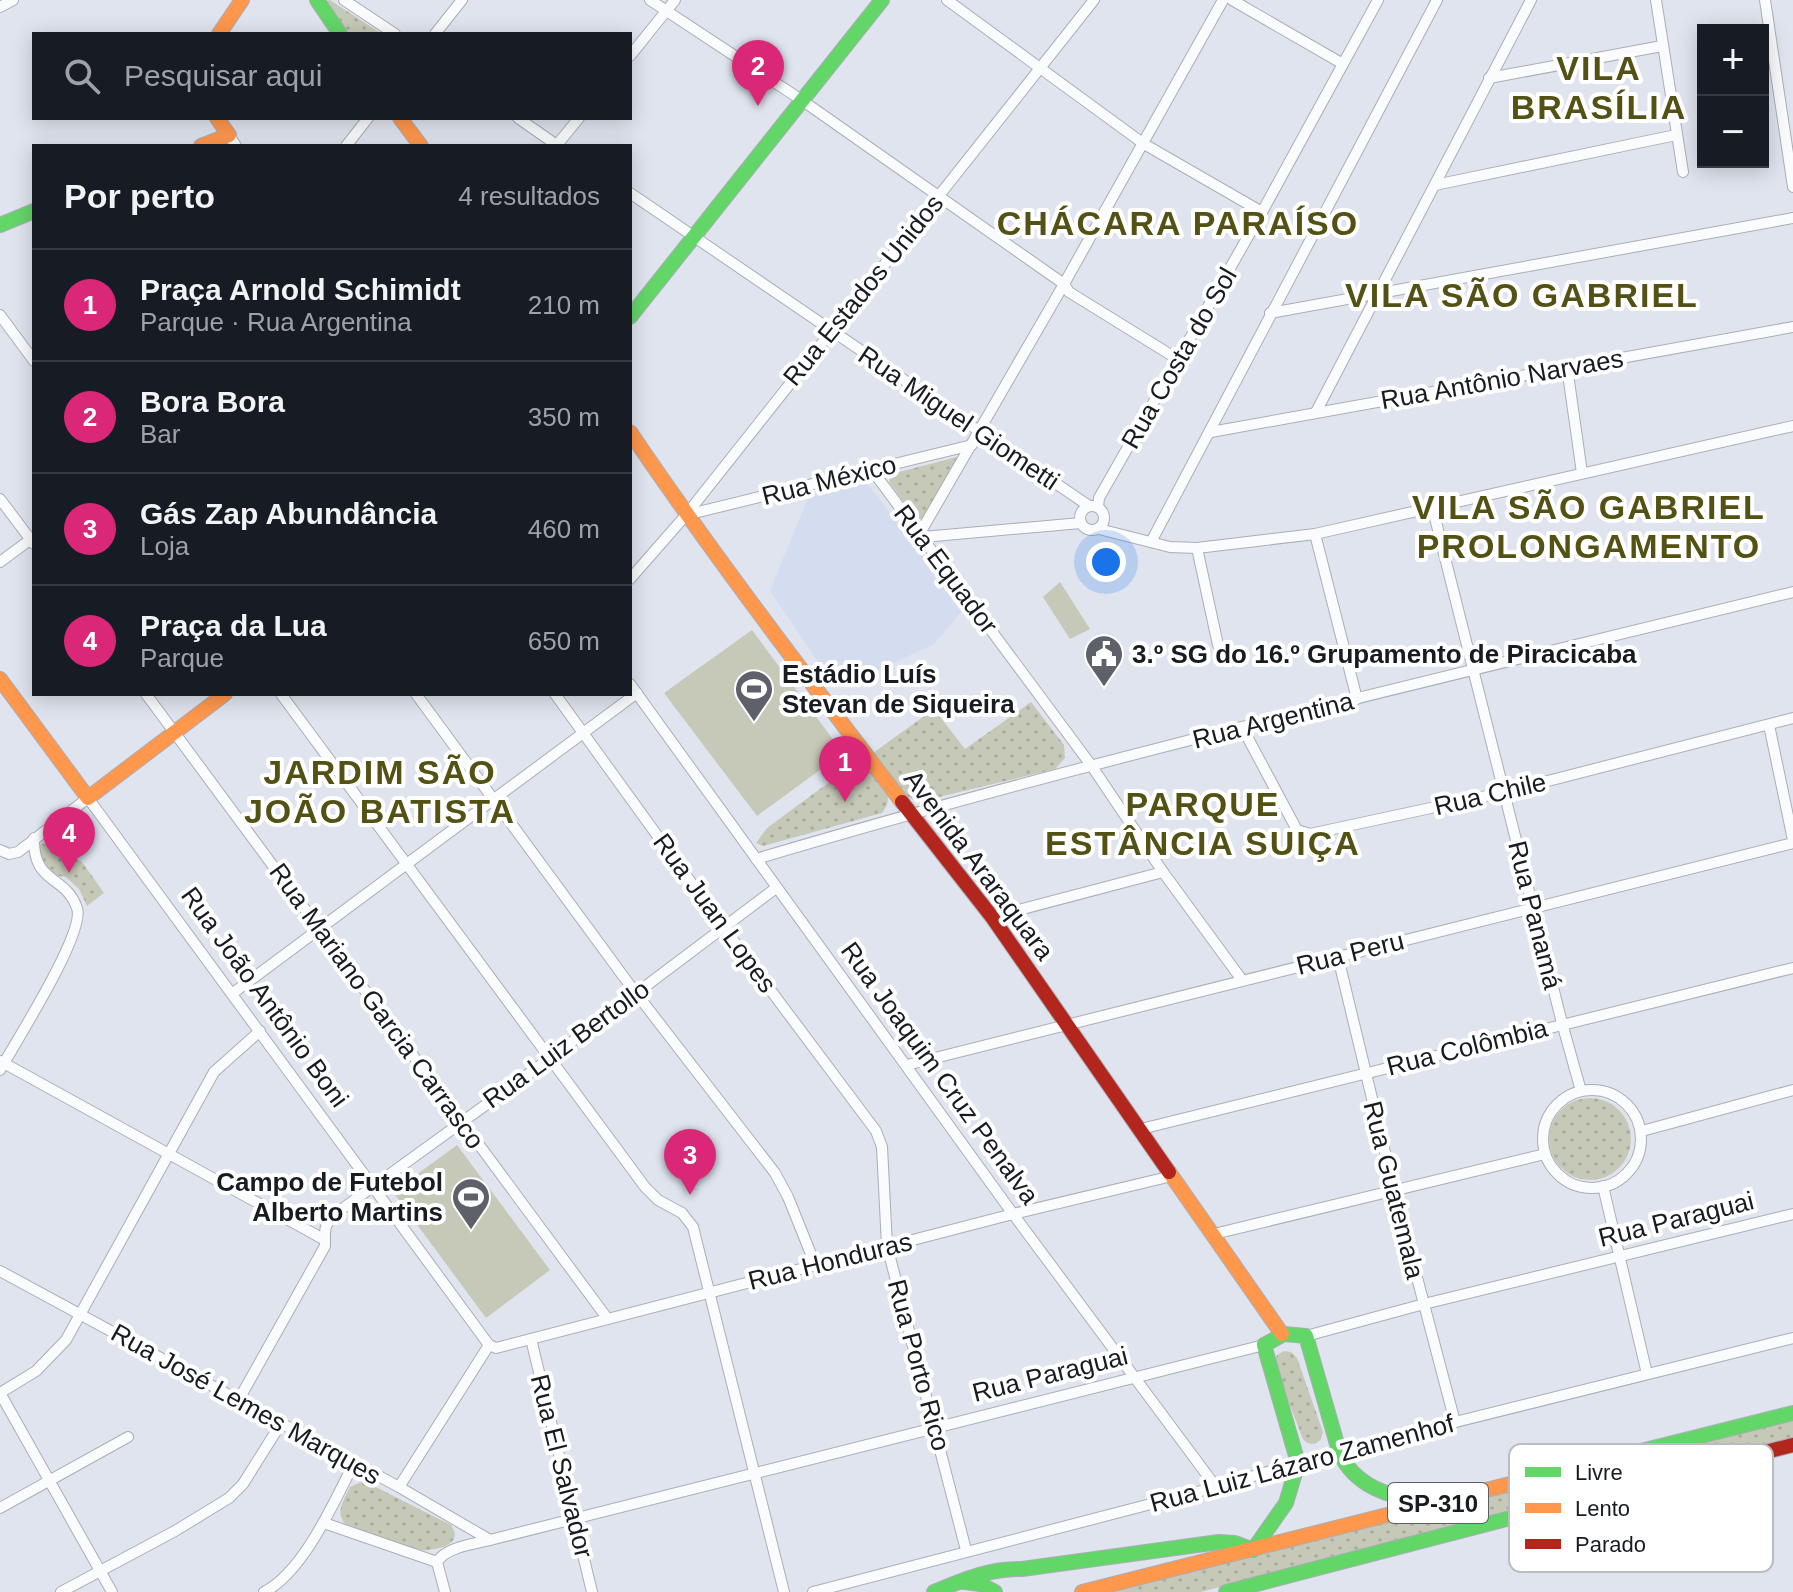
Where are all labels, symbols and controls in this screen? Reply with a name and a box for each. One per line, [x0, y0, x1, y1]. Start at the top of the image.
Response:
map controls [1697, 24, 1769, 168]
button: + [1697, 24, 1769, 96]
search box [32, 32, 632, 120]
pin: 2 [732, 40, 784, 106]
district label: VILA BRASÍLIA [1511, 49, 1687, 126]
icon: search [60, 54, 104, 98]
text: Pesquisar aqui [124, 59, 322, 92]
button: − [1697, 96, 1769, 168]
text: Por perto [64, 177, 215, 215]
text: 4 resultados [458, 181, 600, 211]
street label: Rua Estados Unidos [777, 188, 949, 392]
district label: CHÁCARA PARAÍSO [997, 204, 1359, 242]
street label: Rua Costa do Sol [1115, 262, 1243, 454]
text: Praça Arnold Schimidt [140, 273, 461, 306]
district label: VILA SÃO GABRIEL [1345, 276, 1699, 314]
text: 1 [83, 290, 97, 320]
text: 210 m [528, 290, 600, 320]
text: Parque · Rua Argentina [140, 307, 412, 337]
street label: Rua Miguel Giometti [853, 340, 1065, 496]
street label: Rua Antônio Narvaes [1378, 343, 1626, 415]
text: Bora Bora [140, 385, 285, 418]
text: 2 [83, 402, 97, 432]
text: 350 m [528, 402, 600, 432]
text: Bar [140, 419, 180, 449]
street label: Rua México [759, 449, 899, 511]
district label: VILA SÃO GABRIEL PROLONGAMENTO [1412, 488, 1766, 565]
text: Gás Zap Abundância [140, 497, 437, 530]
street label: Rua Equador [888, 499, 1004, 639]
text: 3 [83, 514, 97, 544]
text: 460 m [528, 514, 600, 544]
text: Loja [140, 531, 189, 561]
your location [1086, 542, 1126, 582]
text: Praça da Lua [140, 609, 327, 642]
text: 4 [83, 626, 97, 656]
text: 650 m [528, 626, 600, 656]
public building icon: 3.º SG do 16.º Grupamento de Piracicaba [1083, 633, 1125, 688]
place label: 3.º SG do 16.º Grupamento de Piracicaba [1132, 639, 1637, 669]
text: Parque [140, 643, 224, 673]
place label: Estádio Luís Stevan de Siqueira [782, 659, 1015, 719]
sports icon: Estádio Luís Stevan de Siqueira [733, 668, 775, 723]
street label: Rua Argentina [1189, 685, 1357, 754]
pin: 1 [819, 736, 871, 802]
district label: JARDIM SÃO JOÃO BATISTA [244, 753, 516, 830]
street label: Avenida Araraquara [898, 764, 1060, 966]
street label: Rua Chile [1431, 767, 1549, 821]
district label: PARQUE ESTÂNCIA SUIÇA [1045, 785, 1361, 862]
pin: 4 [43, 807, 95, 873]
street label: Rua Juan Lopes [647, 828, 783, 998]
street label: Rua Panamá [1502, 838, 1568, 993]
street label: Rua Mariano Garcia Carrasco [263, 857, 491, 1155]
street label: Rua João Antônio Boni [175, 881, 355, 1113]
street label: Rua Peru [1293, 925, 1407, 981]
street label: Rua Joaquim Cruz Penalva [835, 936, 1045, 1210]
street label: Rua Luiz Bertollo [477, 974, 655, 1114]
street label: Rua Colômbia [1383, 1012, 1551, 1081]
street label: Rua Guatemala [1357, 1098, 1431, 1282]
pin: 3 [664, 1129, 716, 1195]
place label: Campo de Futebol Alberto Martins [216, 1167, 443, 1227]
sports icon: Campo de Futebol Alberto Martins [450, 1176, 492, 1231]
street label: Rua Paraguai [1595, 1185, 1757, 1253]
street label: Rua Honduras [745, 1226, 915, 1296]
street label: Rua Porto Rico [882, 1276, 956, 1454]
street label: Rua José Lemes Marques [106, 1317, 386, 1491]
street label: Rua Paraguai [969, 1340, 1131, 1408]
street label: Rua El Salvador [525, 1371, 599, 1561]
street label: Rua Luiz Lázaro Zamenhof [1147, 1408, 1458, 1518]
legend [1509, 1444, 1773, 1572]
text: Livre [1575, 1460, 1623, 1485]
road number: SP-310 [1388, 1483, 1488, 1523]
text: Lento [1575, 1496, 1630, 1521]
text: Parado [1575, 1532, 1646, 1557]

